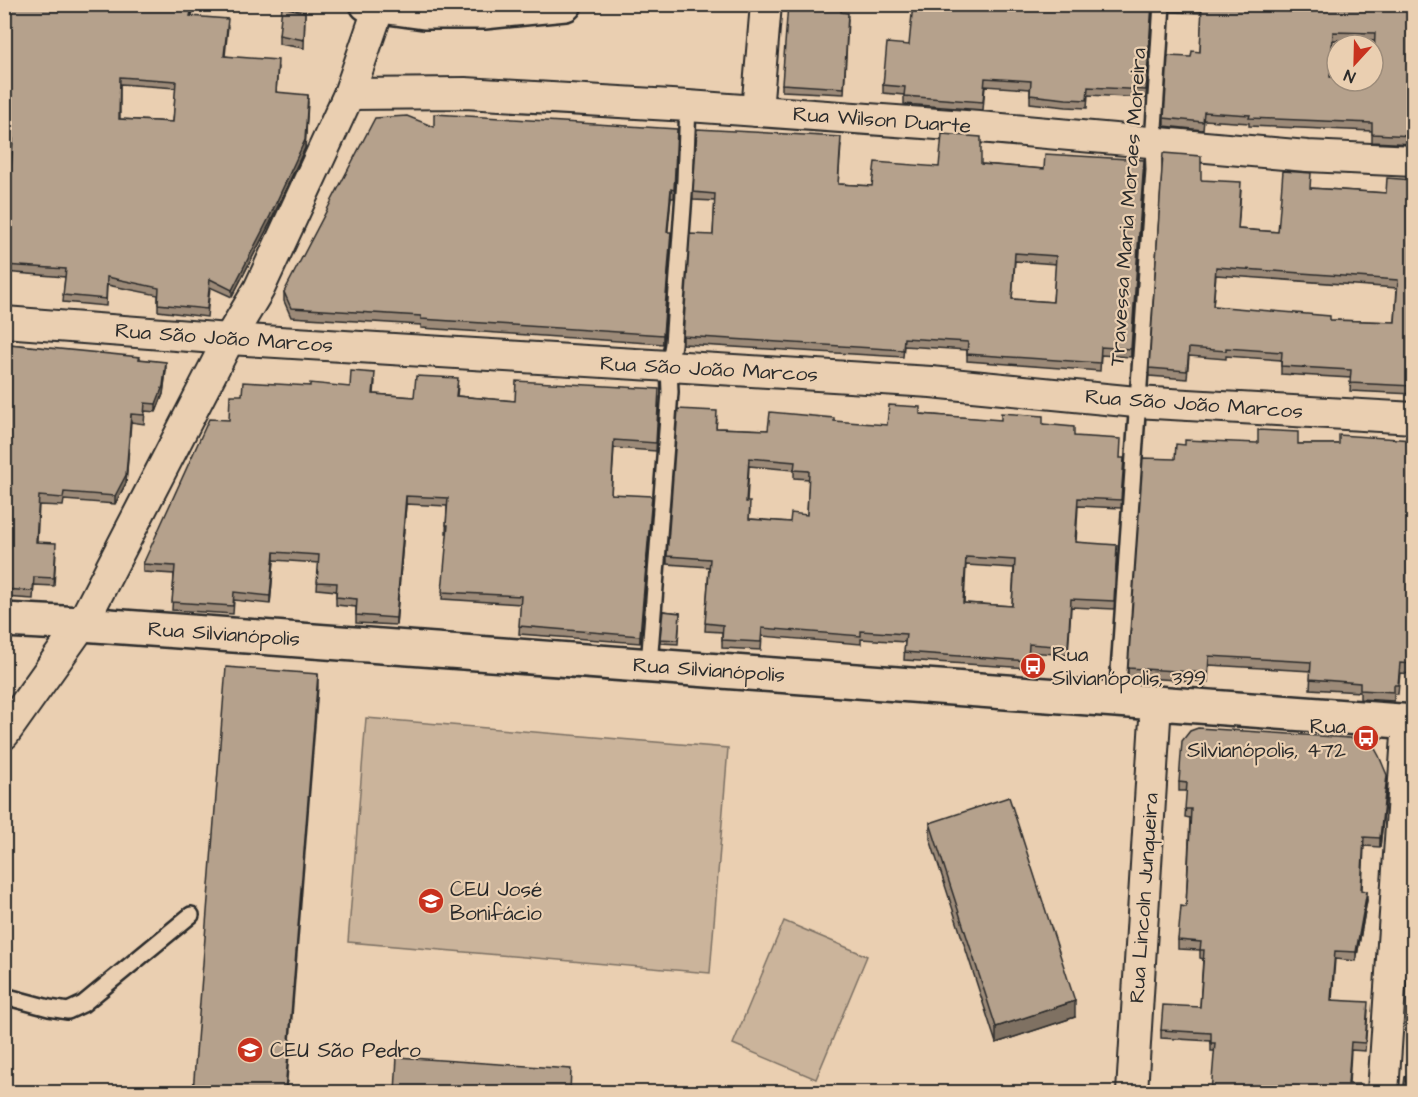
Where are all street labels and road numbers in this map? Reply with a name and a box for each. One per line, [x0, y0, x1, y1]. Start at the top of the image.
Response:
street label: Travessa Maria Moraes Moreira [1102, 47, 1154, 367]
street label: Rua Wilson Duarte [792, 99, 972, 141]
street label: Rua São João Marcos [114, 316, 334, 360]
street label: Rua São João Marcos [599, 349, 819, 389]
street label: Rua São João Marcos [1084, 382, 1304, 426]
street label: Rua Silvianópolis [147, 614, 301, 655]
street label: Rua Silvianópolis [632, 650, 786, 691]
street label: Rua Lincoln Junqueira [1122, 792, 1166, 1004]

